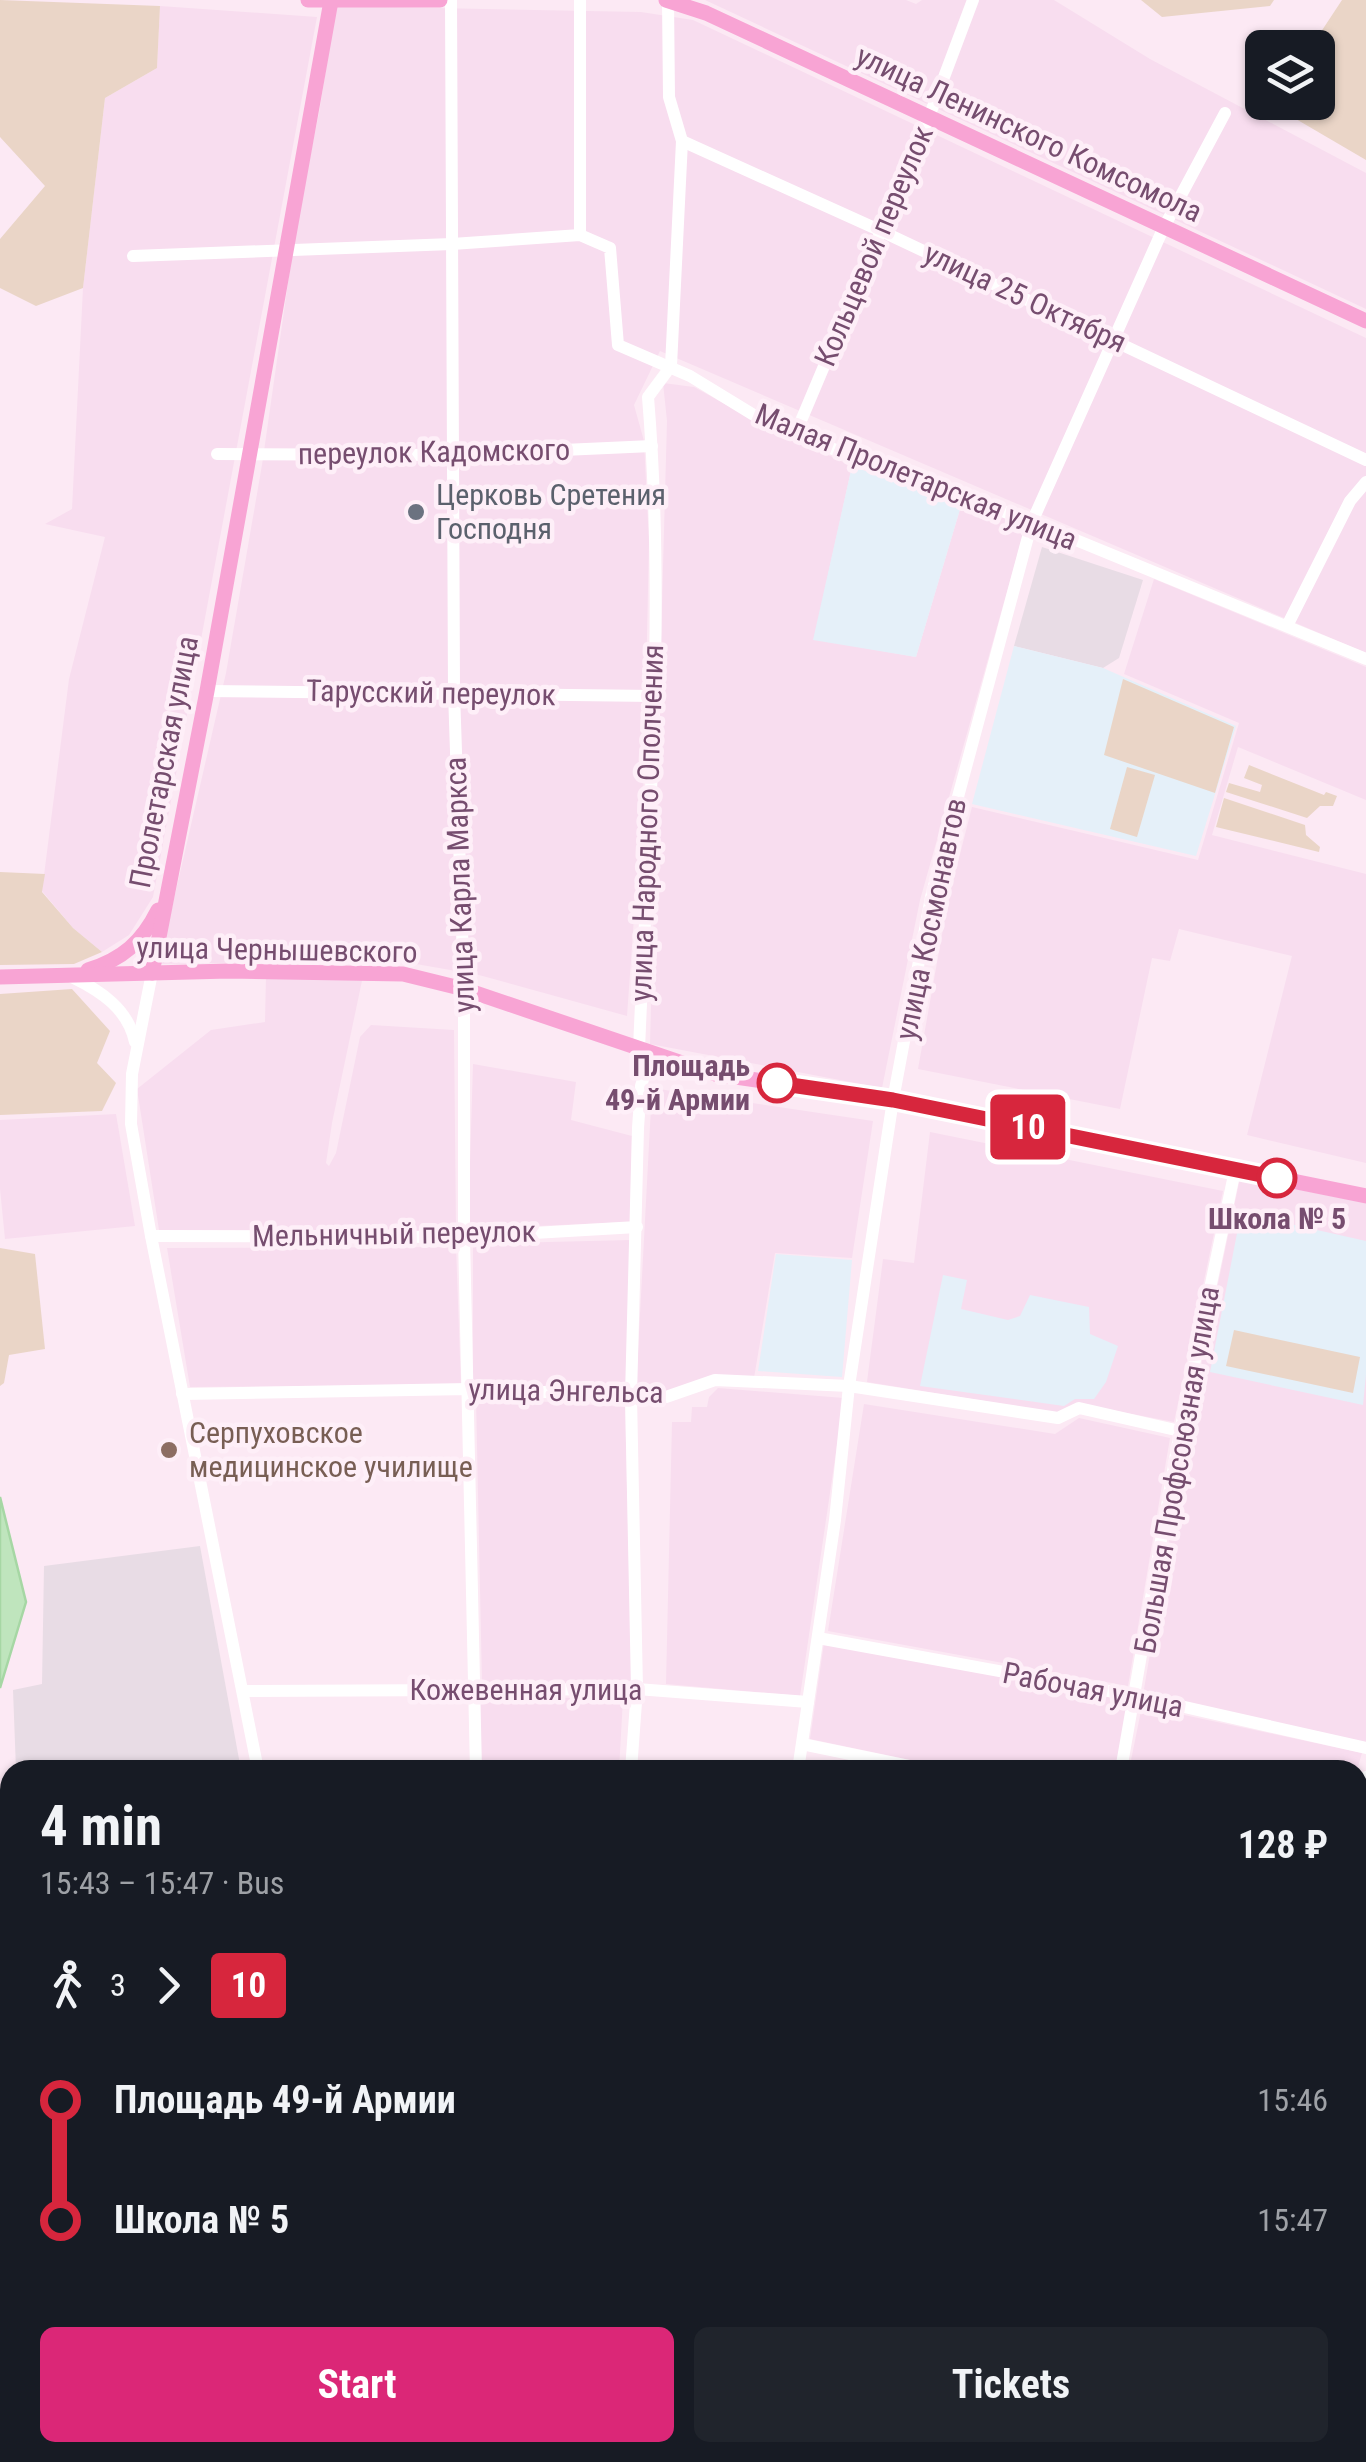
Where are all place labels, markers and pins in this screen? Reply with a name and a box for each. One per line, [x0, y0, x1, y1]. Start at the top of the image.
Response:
place label: Церковь Сретения Господня [436, 477, 666, 546]
marker: Церковь Сретения Господня [405, 501, 427, 523]
place label: Площадь 49-й Армии [605, 1048, 750, 1117]
marker: Площадь 49-й Армии [758, 1064, 796, 1102]
marker: Школа № 5 [1258, 1159, 1296, 1197]
place label: Школа № 5 [1208, 1201, 1346, 1236]
place label: Серпуховское медицинское училище [189, 1415, 473, 1484]
marker: Серпуховское медицинское училище [158, 1439, 180, 1461]

